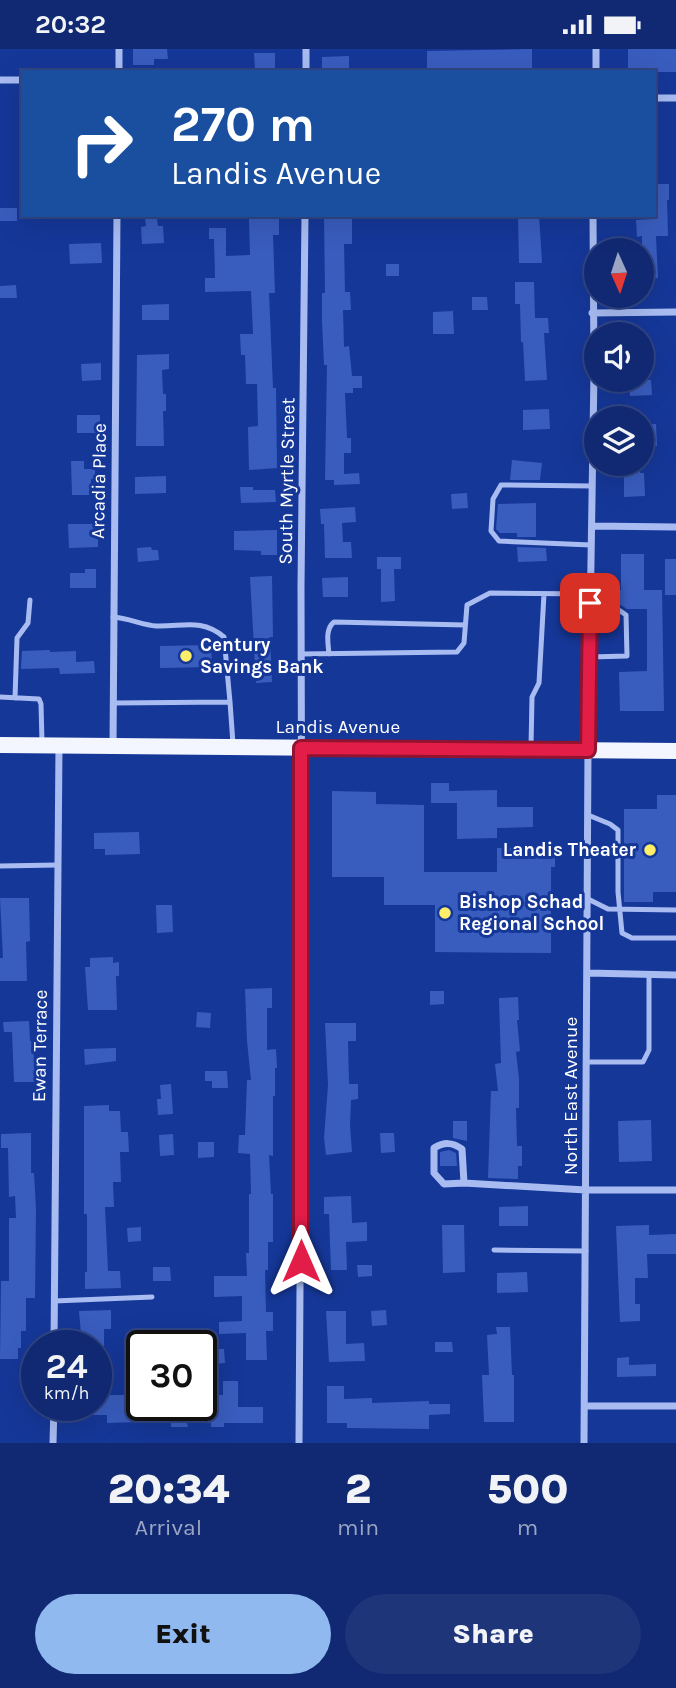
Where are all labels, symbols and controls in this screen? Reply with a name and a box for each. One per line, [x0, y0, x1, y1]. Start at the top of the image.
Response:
text: 20:32 [35, 9, 106, 40]
text: 270 m [171, 96, 315, 153]
icon: right [56, 98, 147, 189]
text: Landis Avenue [171, 155, 381, 192]
north arrow [584, 238, 654, 308]
map controls [584, 238, 654, 476]
button: sound [584, 322, 654, 392]
street label: South Myrtle Street [275, 397, 299, 565]
button: layers [584, 406, 654, 476]
street label: Arcadia Place [87, 423, 111, 539]
pin [560, 573, 620, 633]
icon: arrive [571, 584, 609, 622]
place label: Century Savings Bank [200, 634, 324, 678]
marker: Century Savings Bank [178, 648, 194, 664]
street label: Landis Avenue [276, 716, 400, 738]
place label: Landis Theater [503, 839, 637, 861]
marker: Landis Theater [642, 842, 658, 858]
place label: Bishop Schad Regional School [459, 891, 604, 935]
marker: Bishop Schad Regional School [437, 905, 453, 921]
street label: Ewan Terrace [28, 990, 52, 1102]
street label: North East Avenue [560, 1017, 582, 1175]
position arrow [264, 1224, 338, 1298]
speed limit sign: 30 [126, 1330, 217, 1421]
text: 24 [46, 1346, 88, 1387]
text: km/h [44, 1382, 89, 1404]
text: 20:34 [107, 1464, 229, 1514]
text: 2 [345, 1464, 371, 1514]
text: 500 [487, 1464, 569, 1514]
text: Arrival [135, 1514, 202, 1541]
text: min [337, 1514, 379, 1541]
text: m [517, 1514, 538, 1541]
button: Exit [35, 1594, 331, 1674]
button: Share [345, 1594, 641, 1674]

